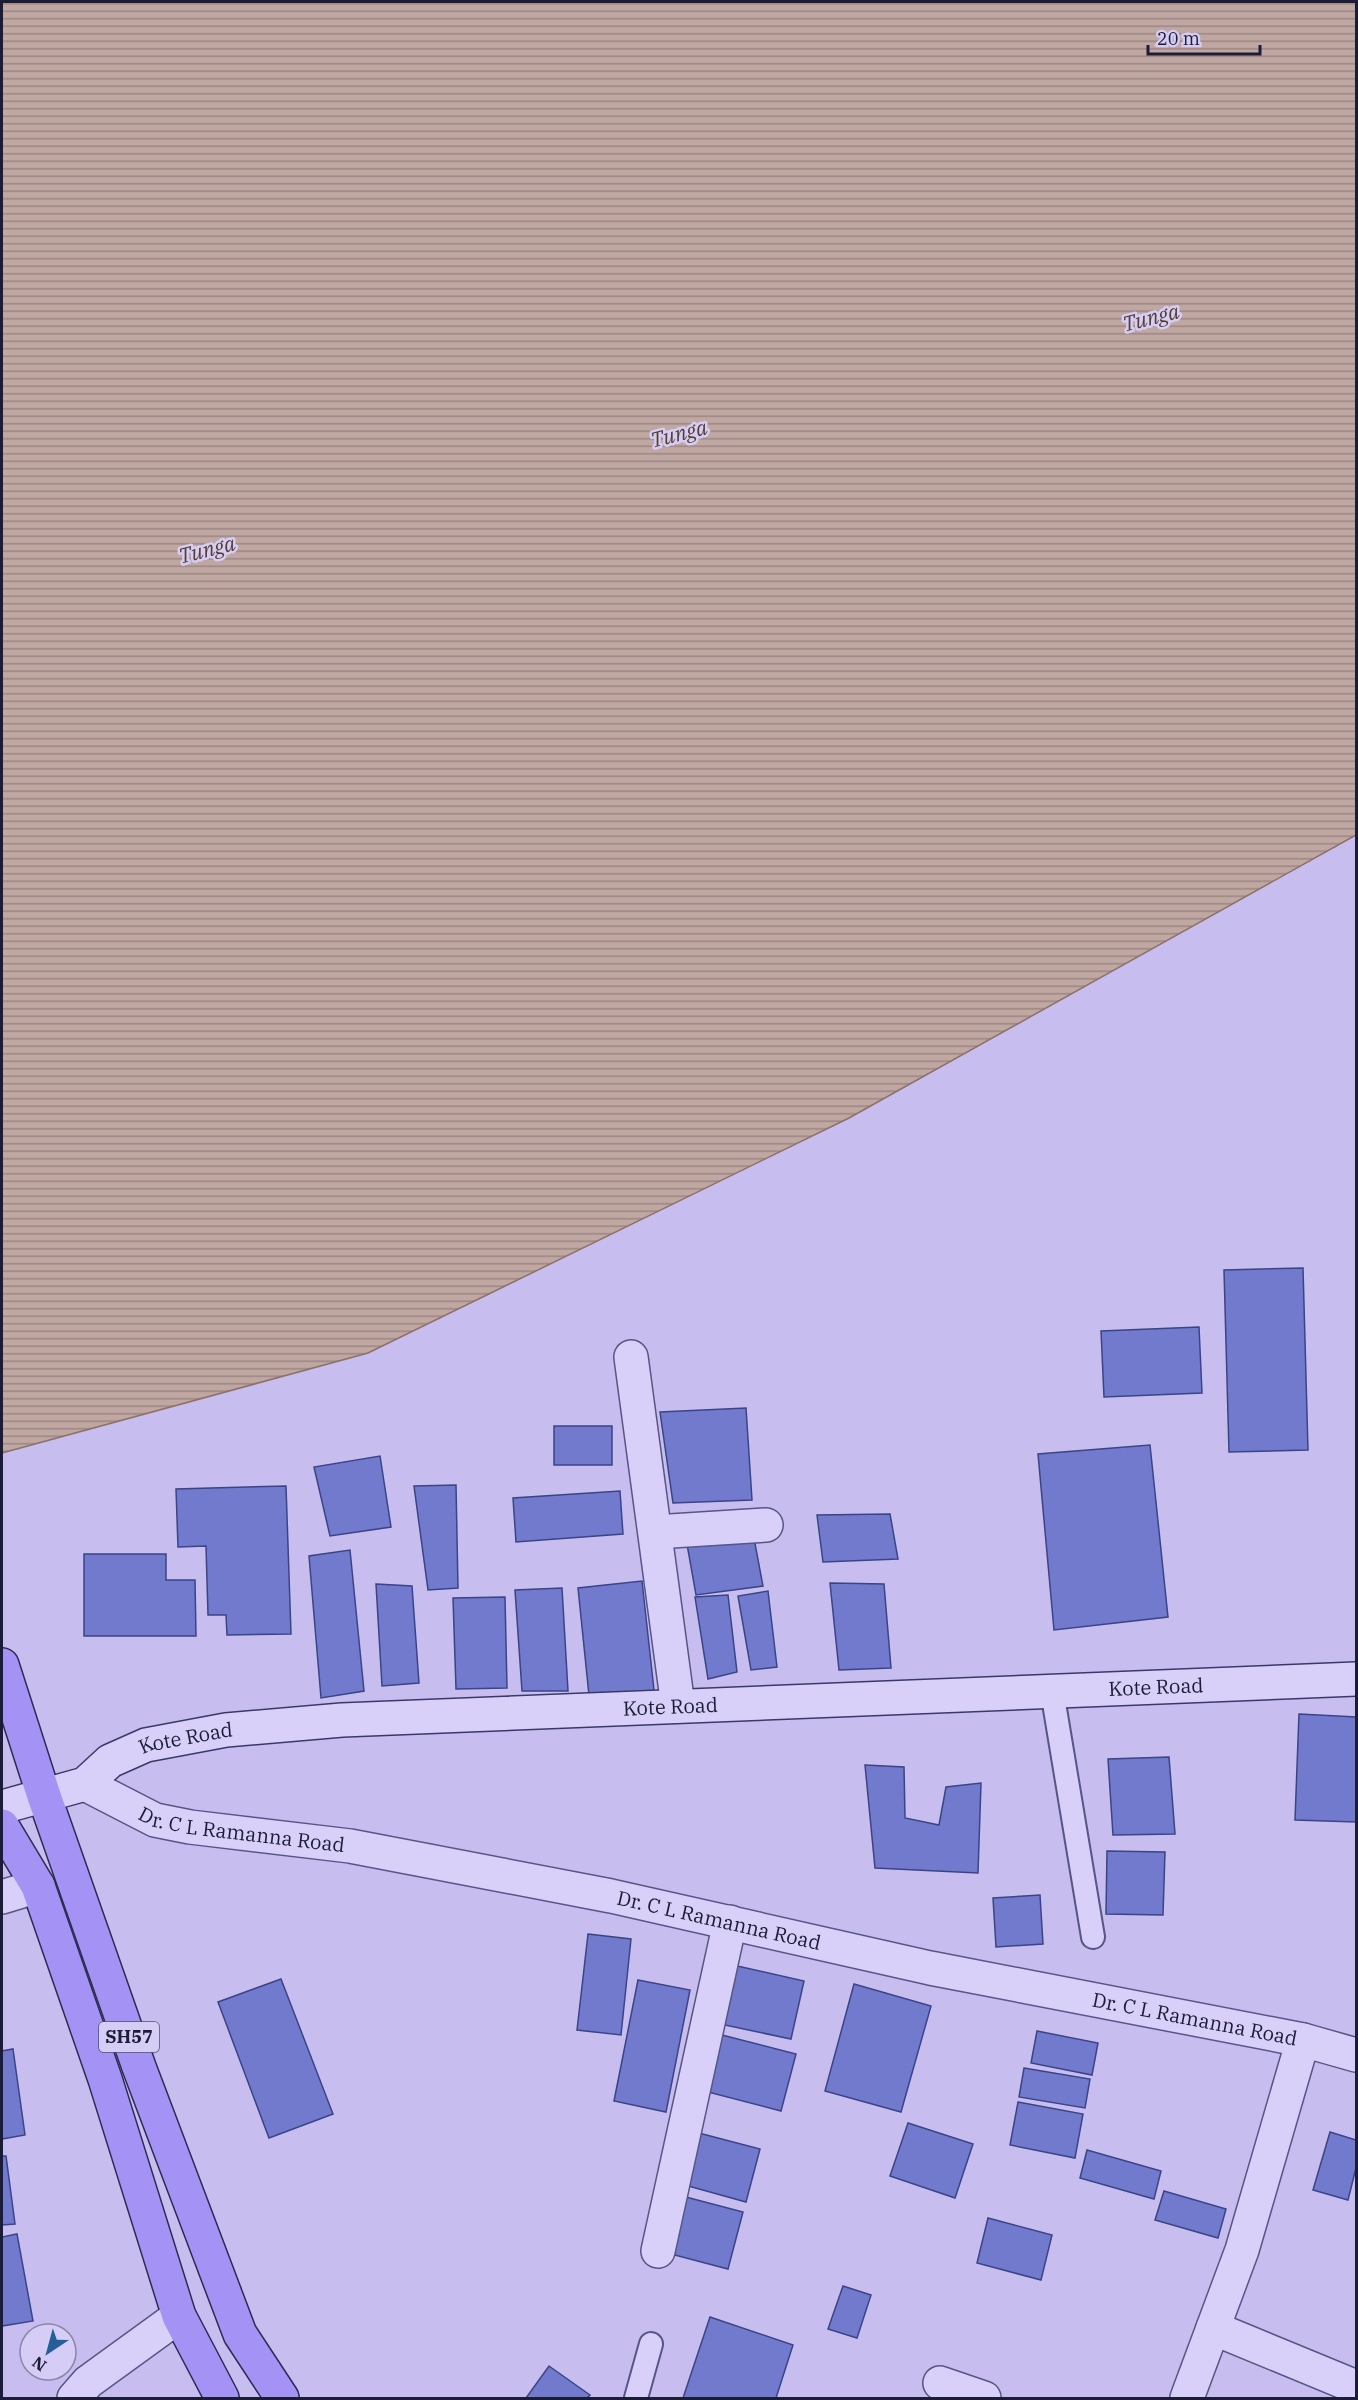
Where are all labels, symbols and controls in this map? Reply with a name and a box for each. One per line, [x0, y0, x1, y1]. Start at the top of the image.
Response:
scale bar [1148, 18, 1260, 56]
text: 20 m [1157, 27, 1200, 50]
water label: Tunga [1120, 296, 1183, 338]
water label: Tunga [648, 412, 711, 454]
water label: Tunga [176, 528, 239, 570]
street label: Kote Road [1108, 1671, 1204, 1702]
street label: Kote Road [622, 1691, 718, 1722]
street label: Kote Road [134, 1715, 234, 1760]
street label: Dr. C L Ramanna Road [134, 1800, 346, 1858]
street label: Dr. C L Ramanna Road [615, 1884, 824, 1956]
street label: Dr. C L Ramanna Road [1090, 1986, 1300, 2052]
road number: SH57 [99, 2022, 159, 2052]
north arrow [18, 2322, 78, 2382]
text: N [28, 2352, 50, 2376]

